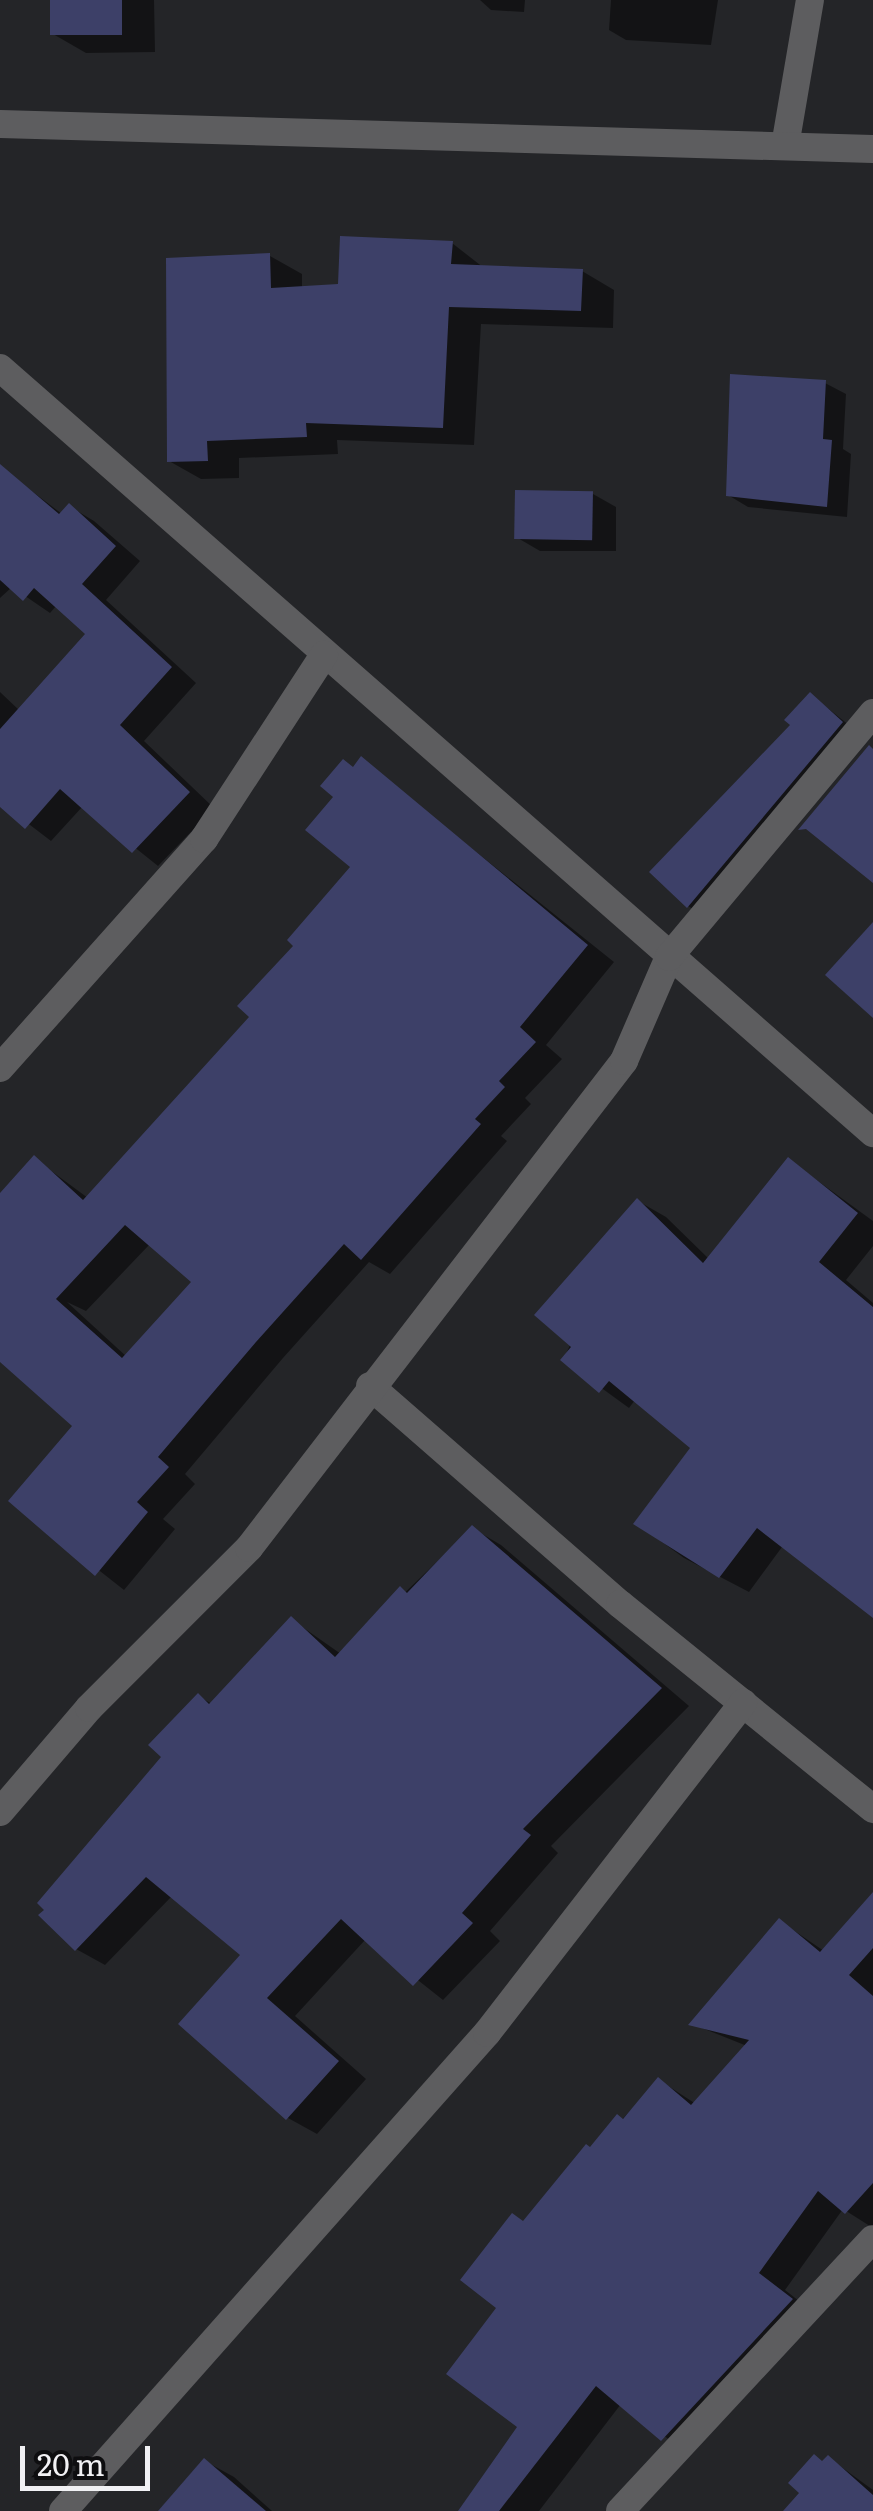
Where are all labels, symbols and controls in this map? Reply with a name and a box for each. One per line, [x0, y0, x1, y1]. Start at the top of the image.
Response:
scale bar [25, 2426, 155, 2488]
text: 20 m [37, 2441, 105, 2485]

